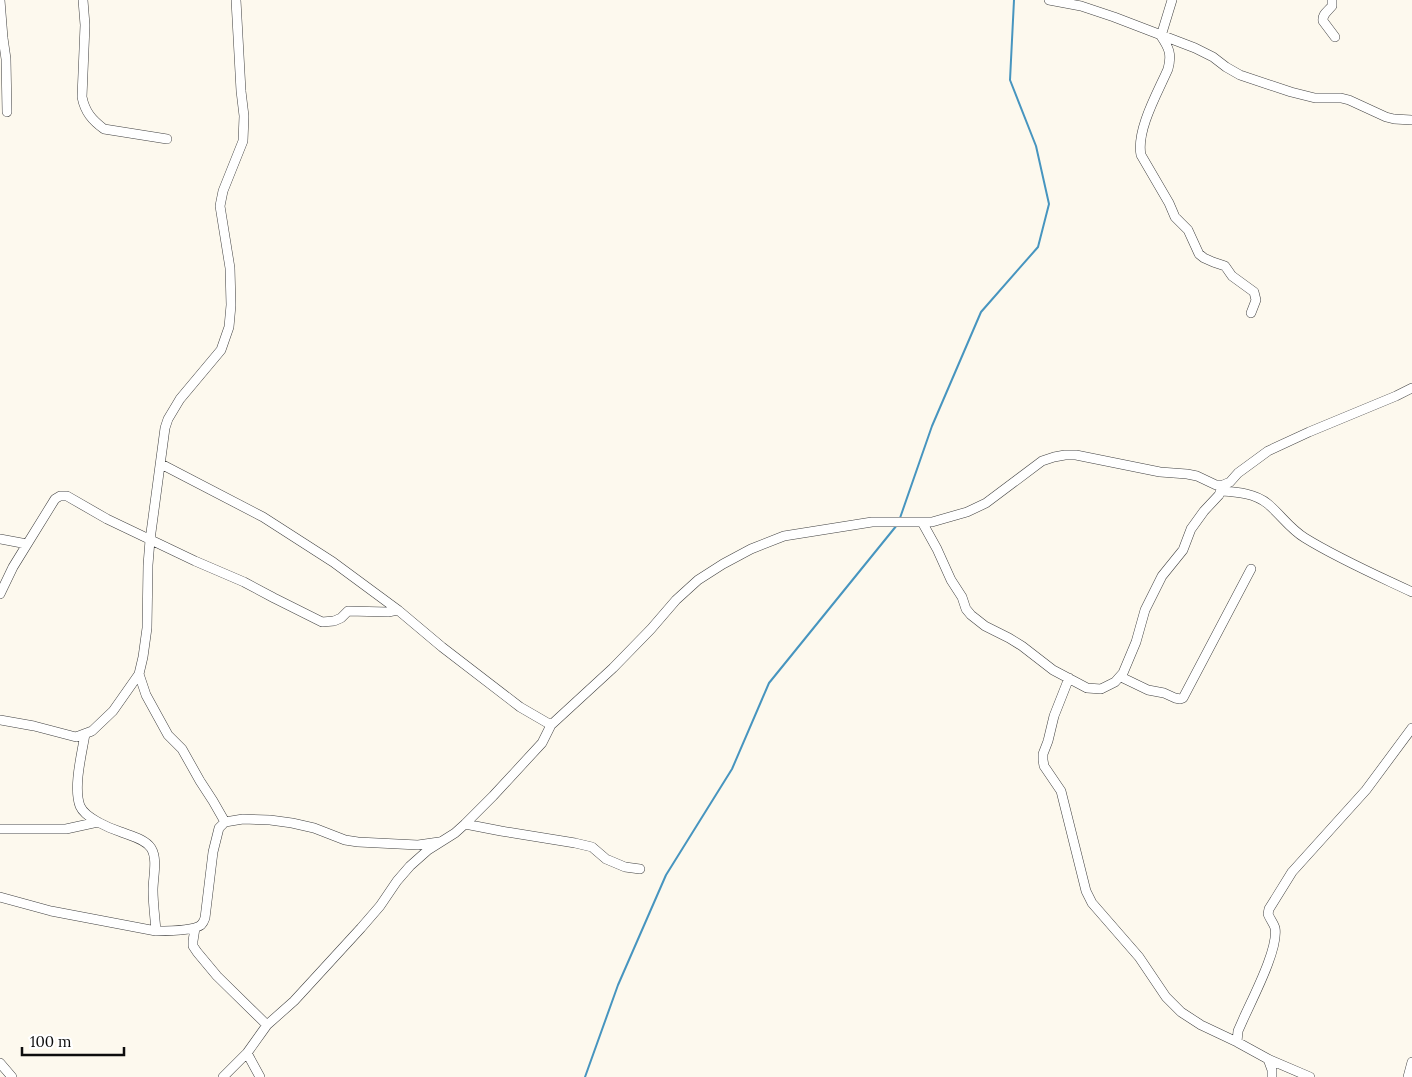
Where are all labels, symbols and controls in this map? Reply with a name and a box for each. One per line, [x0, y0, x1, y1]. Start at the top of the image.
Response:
scale bar [22, 1024, 125, 1056]
text: 100 m [30, 1032, 71, 1051]

